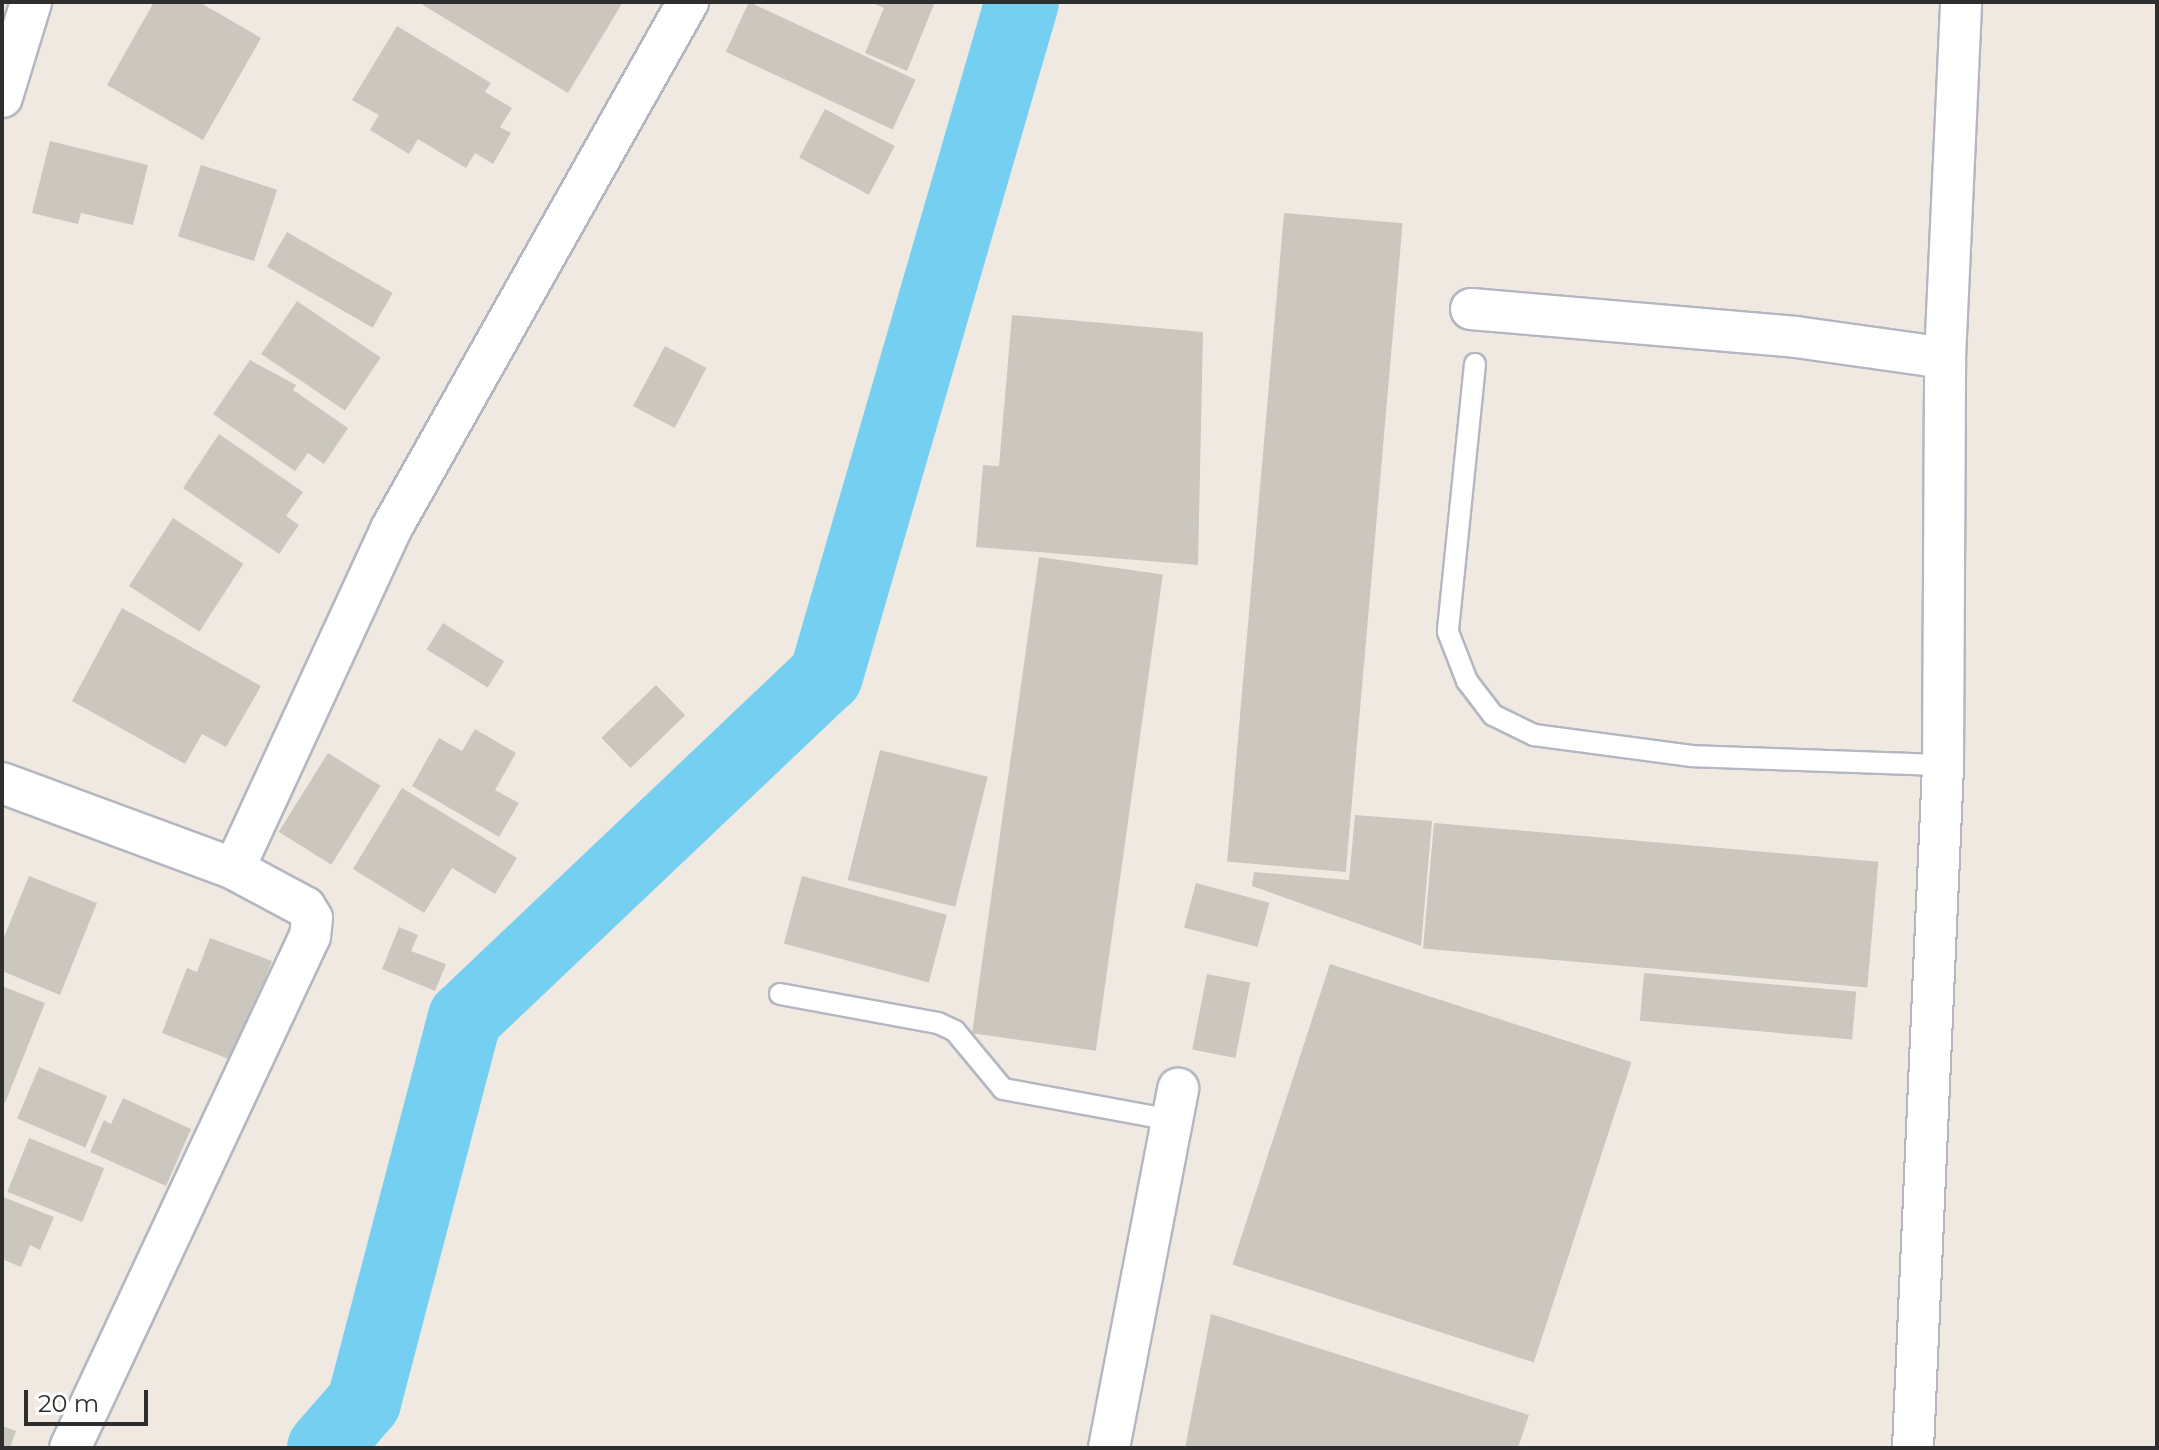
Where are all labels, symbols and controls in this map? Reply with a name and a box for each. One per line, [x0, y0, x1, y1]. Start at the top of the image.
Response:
scale bar [28, 1374, 152, 1424]
text: 20 m [38, 1389, 99, 1418]

